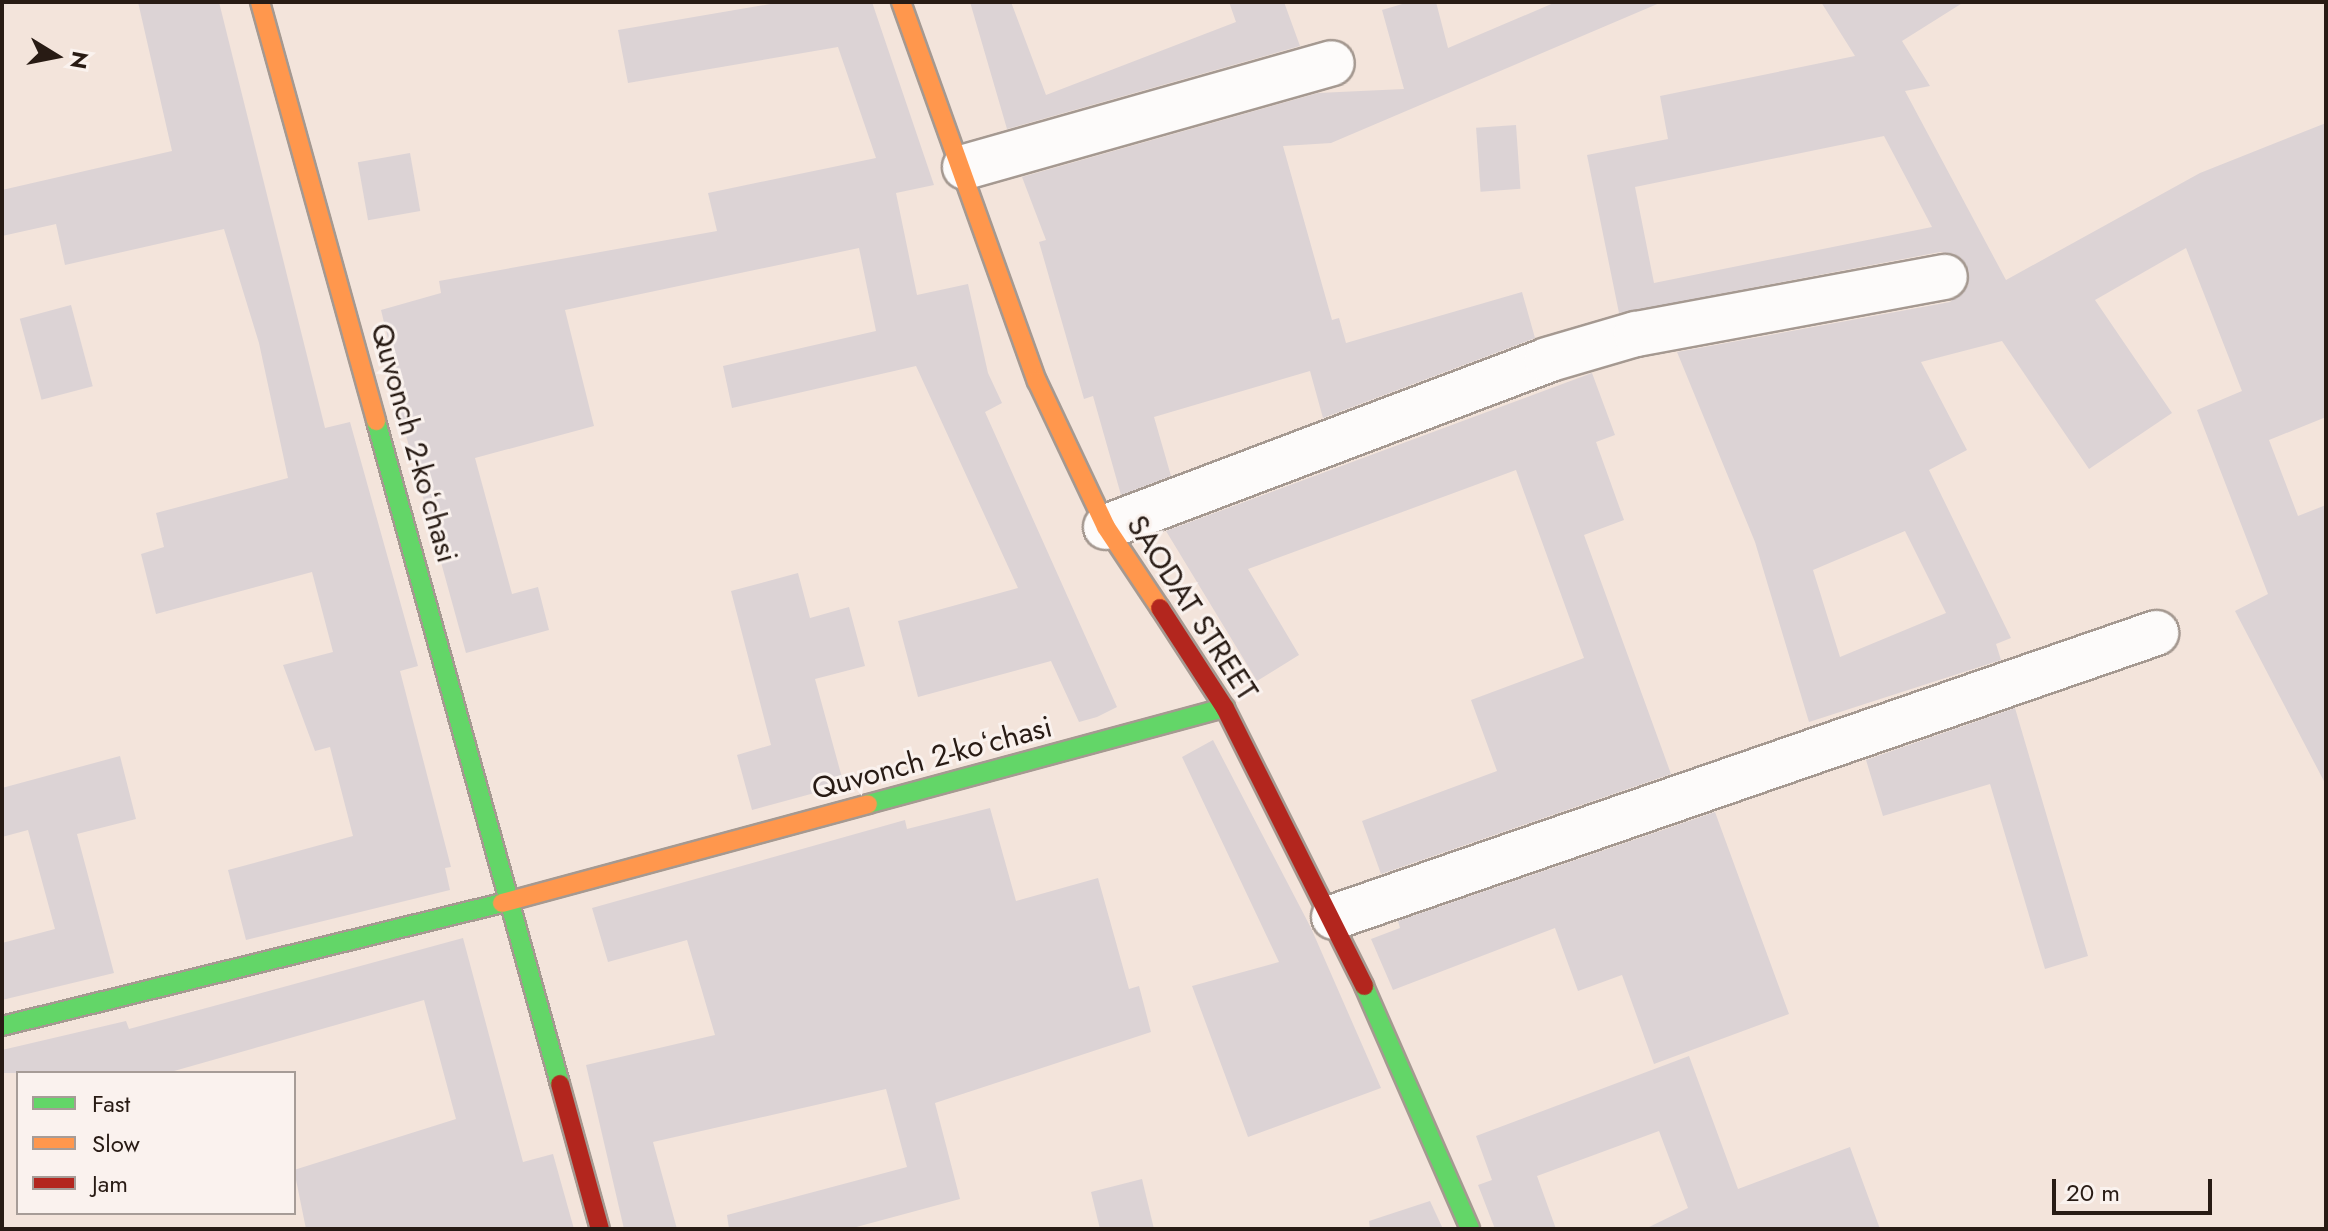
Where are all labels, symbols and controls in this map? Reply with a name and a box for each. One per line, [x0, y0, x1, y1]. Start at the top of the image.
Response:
north arrow [16, 16, 96, 96]
text: N [62, 49, 97, 72]
street label: Quvonch 2-koʻchasi [363, 319, 465, 567]
street label: SAODAT STREET [1119, 509, 1265, 707]
street label: Quvonch 2-koʻchasi [808, 709, 1056, 807]
legend [16, 1071, 296, 1215]
text: Fast [92, 1086, 130, 1121]
text: Slow [92, 1126, 140, 1161]
scale bar [2056, 1163, 2216, 1213]
text: Jam [92, 1166, 128, 1201]
text: 20 m [2066, 1175, 2120, 1210]

